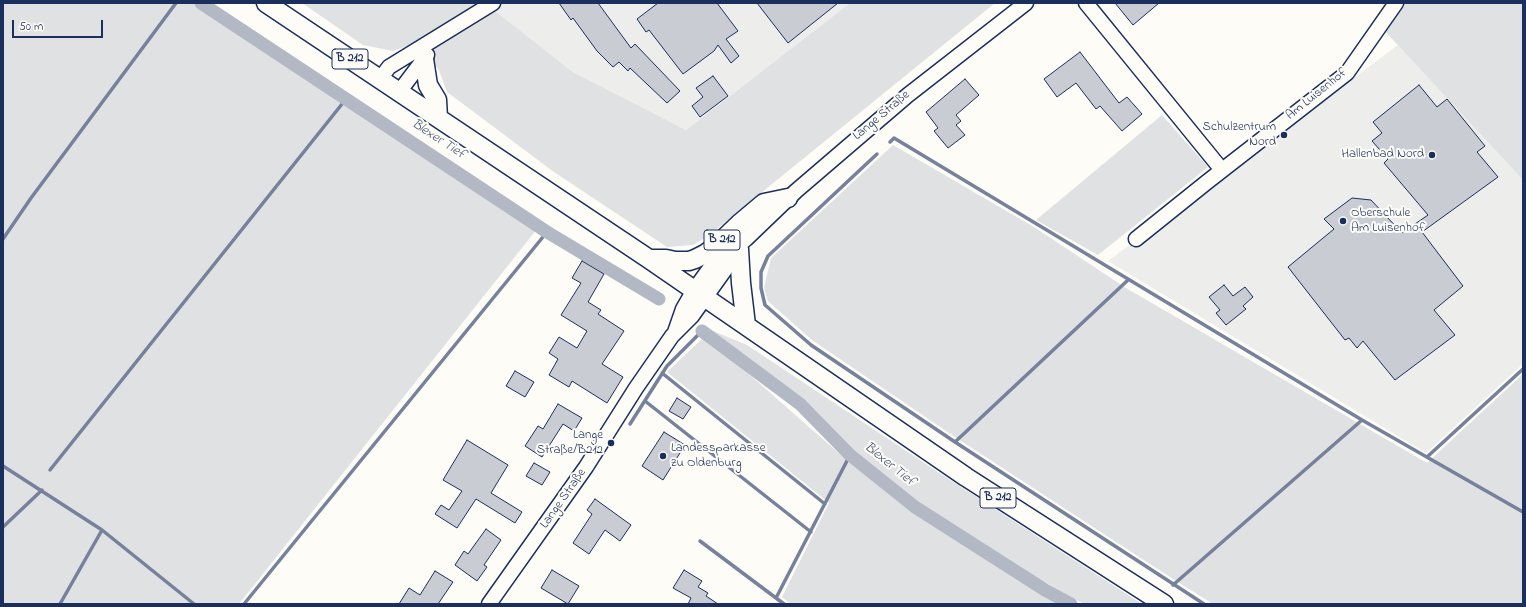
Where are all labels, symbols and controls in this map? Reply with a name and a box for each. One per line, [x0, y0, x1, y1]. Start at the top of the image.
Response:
scale bar [14, 12, 105, 38]
text: 50 m [19, 18, 43, 36]
road number: B 212 [332, 49, 368, 69]
street label: Am Luisenhof [1283, 66, 1351, 124]
street label: Lange Straße [850, 88, 914, 144]
water label: Blexer Tief [408, 116, 468, 164]
place label: Schulzentrum Nord [1203, 120, 1276, 151]
marker: Schulzentrum Nord [1279, 130, 1289, 140]
place label: Hallenbad Nord [1342, 147, 1424, 163]
marker: Hallenbad Nord [1427, 150, 1437, 160]
place label: Oberschule Am Luisenhof [1351, 206, 1425, 237]
marker: Oberschule Am Luisenhof [1338, 216, 1348, 226]
road number: B 212 [704, 230, 740, 250]
place label: Lange Straße/B212 [537, 428, 603, 459]
marker: Lange Straße/B212 [606, 438, 616, 448]
water label: Blexer Tief [860, 439, 918, 491]
place label: Landessparkasse zu Oldenburg [671, 441, 765, 472]
marker: Landessparkasse zu Oldenburg [658, 451, 668, 461]
street label: Lange Straße [538, 466, 590, 532]
road number: B 212 [980, 488, 1016, 508]

